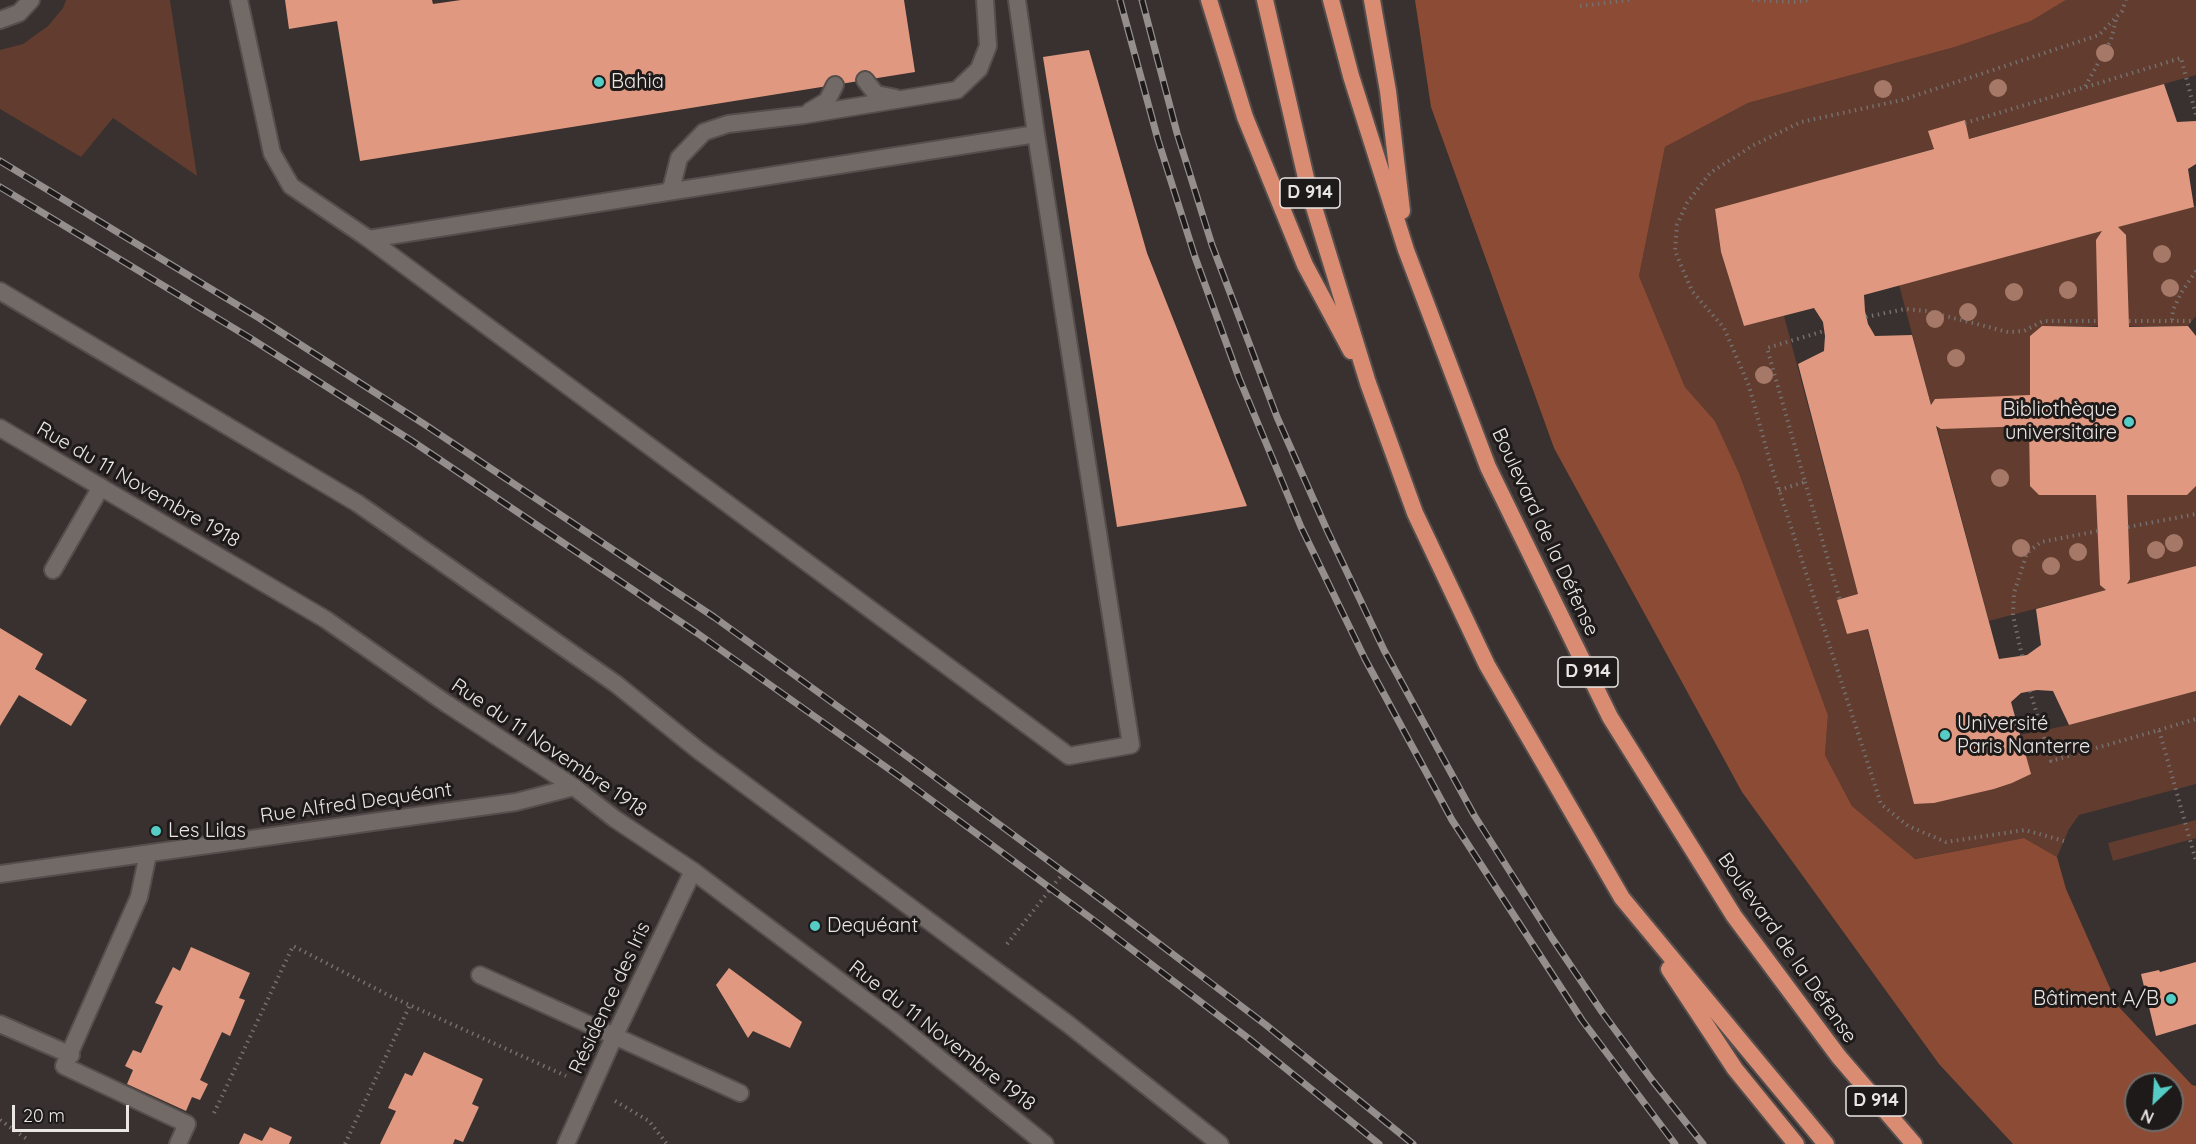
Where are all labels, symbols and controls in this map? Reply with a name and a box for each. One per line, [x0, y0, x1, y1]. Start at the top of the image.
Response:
place label: Bahia [611, 70, 664, 94]
marker: Bahia [592, 75, 606, 89]
road number: D 914 [1280, 178, 1340, 208]
place label: Bibliothèque universitaire [2002, 398, 2117, 445]
marker: Bibliothèque universitaire [2122, 415, 2136, 429]
street label: Rue du 11 Novembre 1918 [32, 417, 244, 553]
street label: Boulevard de la Défense [1486, 424, 1604, 640]
road number: D 914 [1558, 657, 1618, 687]
street label: Rue du 11 Novembre 1918 [447, 674, 651, 822]
place label: Université Paris Nanterre [1957, 712, 2090, 759]
marker: Université Paris Nanterre [1938, 728, 1952, 742]
street label: Rue Alfred Dequéant [259, 778, 453, 828]
place label: Les Lilas [168, 819, 246, 843]
marker: Les Lilas [149, 824, 163, 838]
street label: Boulevard de la Défense [1712, 848, 1862, 1048]
place label: Dequéant [827, 914, 918, 938]
street label: Résidence des Iris [564, 918, 656, 1078]
marker: Dequéant [808, 919, 822, 933]
street label: Rue du 11 Novembre 1918 [844, 956, 1040, 1116]
place label: Bâtiment A/B [2033, 987, 2159, 1011]
marker: Bâtiment A/B [2164, 992, 2178, 1006]
north arrow [2124, 1072, 2184, 1132]
road number: D 914 [1846, 1086, 1906, 1116]
scale bar [15, 1093, 132, 1131]
text: 20 m [23, 1104, 65, 1127]
text: N [2138, 1105, 2157, 1128]

